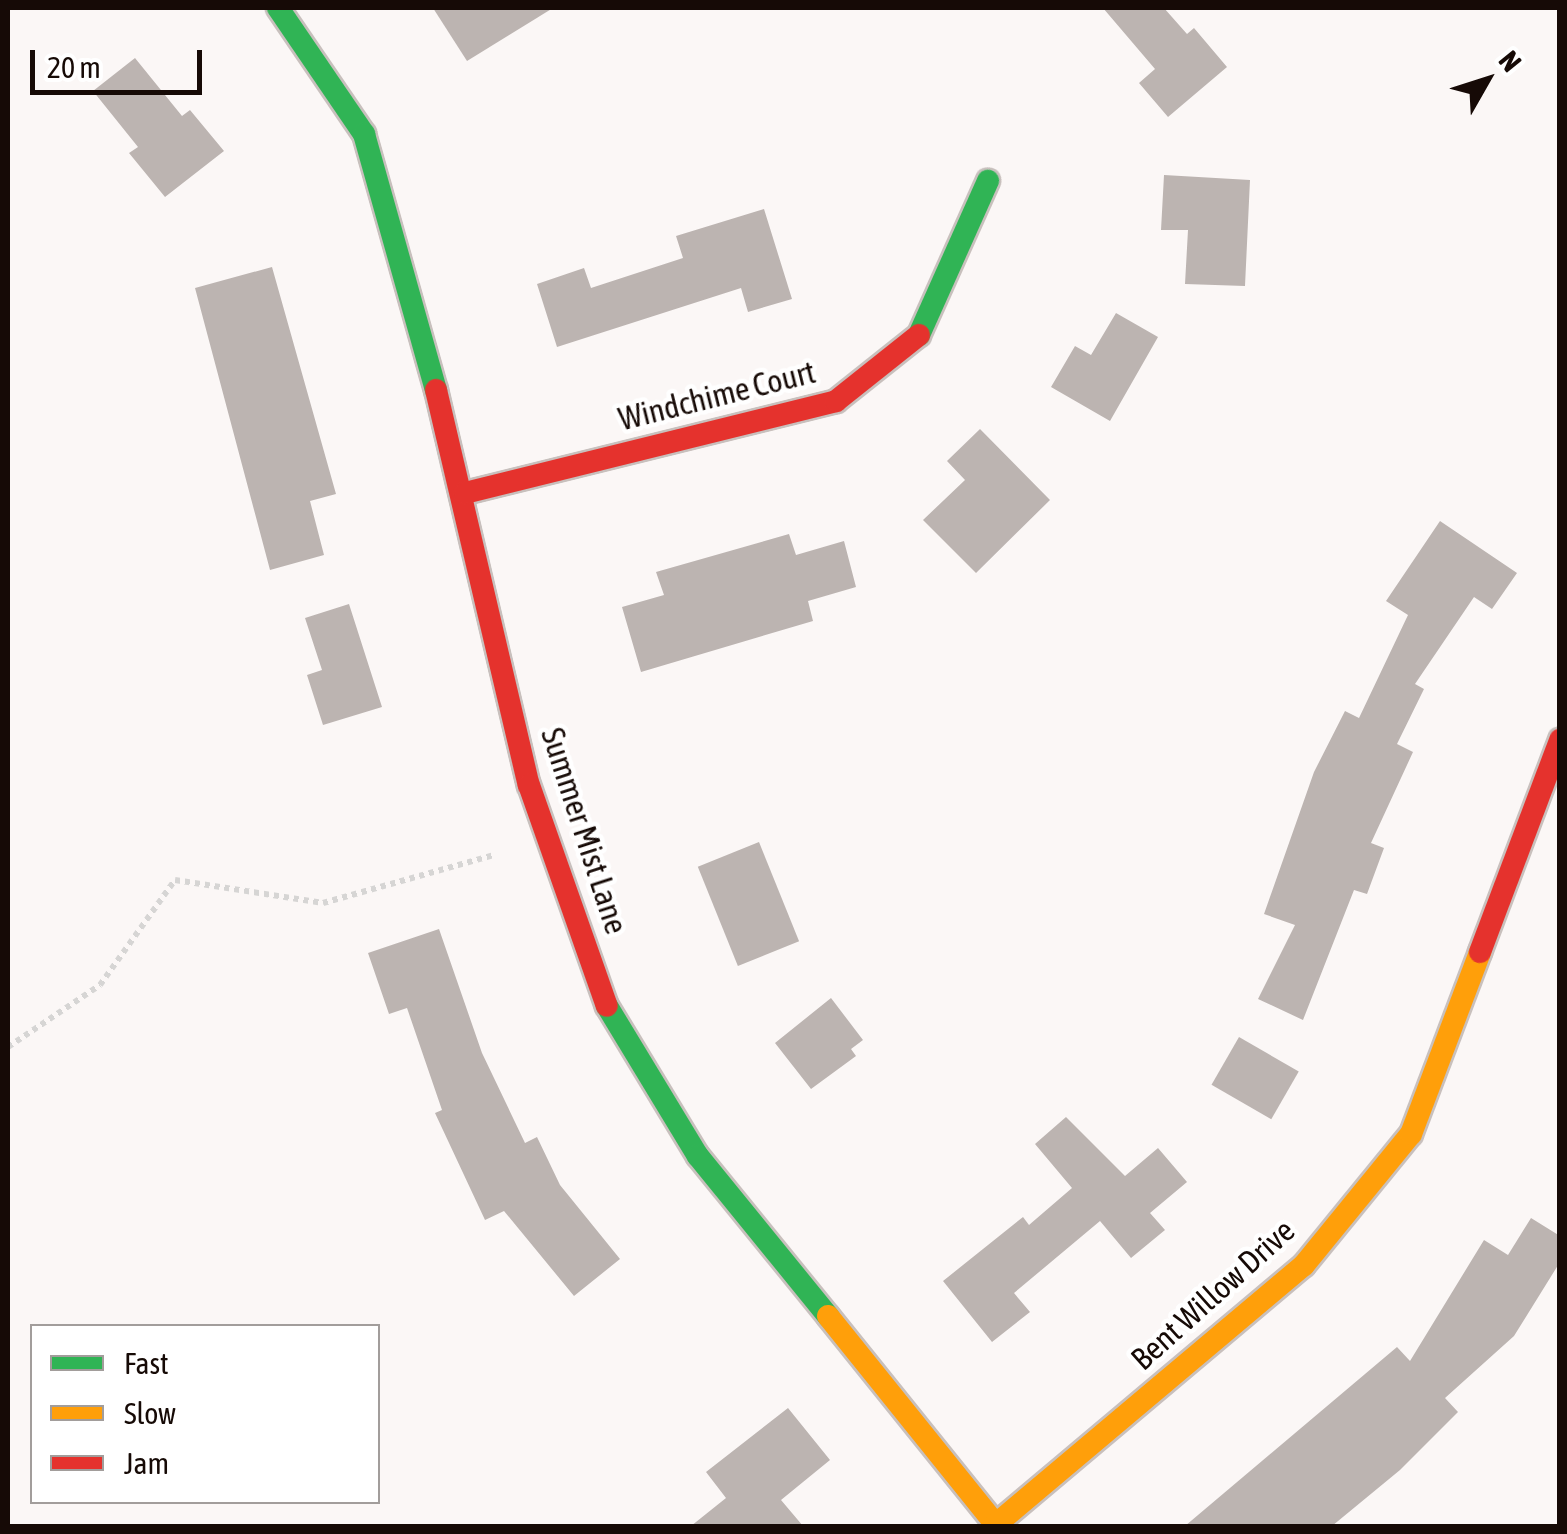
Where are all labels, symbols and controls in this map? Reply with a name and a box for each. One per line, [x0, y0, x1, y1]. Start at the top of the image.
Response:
scale bar [35, 30, 208, 92]
north arrow [1437, 30, 1537, 130]
text: N [1493, 45, 1528, 78]
text: 20 m [47, 50, 101, 84]
street label: Windchime Court [615, 353, 819, 439]
street label: Summer Mist Lane [533, 723, 635, 939]
street label: Bent Willow Drive [1123, 1212, 1303, 1378]
legend [30, 1324, 380, 1504]
text: Fast [124, 1346, 169, 1380]
text: Slow [124, 1396, 176, 1430]
text: Jam [124, 1446, 169, 1480]

